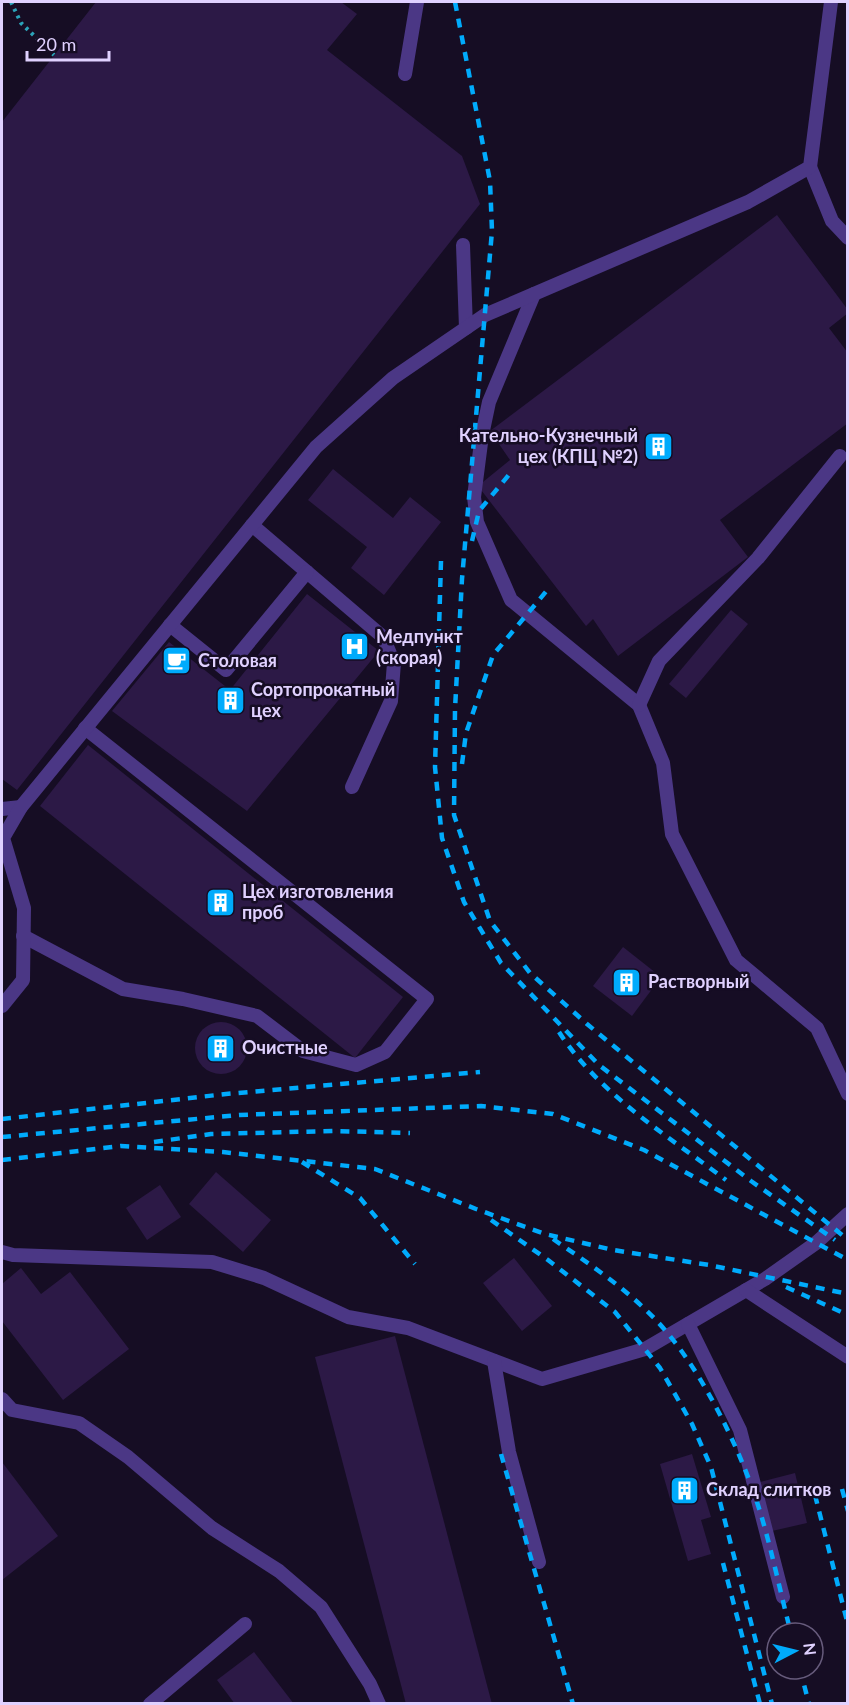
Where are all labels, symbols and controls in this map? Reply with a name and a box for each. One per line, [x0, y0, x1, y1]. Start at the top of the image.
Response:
scale bar [27, 24, 110, 62]
text: 20 m [36, 33, 76, 55]
place label: Кательно-Кузнечный цех (КПЦ №2) [459, 424, 638, 467]
building icon: Кательно-Кузнечный цех (КПЦ №2) [643, 430, 675, 462]
place label: Медпункт (скорая) [376, 625, 463, 668]
hospital icon: Медпункт (скорая) [339, 631, 371, 663]
cafe icon: Столовая [161, 645, 193, 677]
place label: Столовая [198, 649, 277, 671]
place label: Сортопрокатный цех [251, 678, 395, 721]
building icon: Сортопрокатный цех [214, 684, 246, 716]
place label: Цех изготовления проб [242, 880, 394, 923]
building icon: Цех изготовления проб [205, 886, 237, 918]
building icon: Растворный [611, 966, 643, 998]
place label: Растворный [648, 970, 750, 992]
building icon: Очистные [205, 1032, 237, 1064]
place label: Очистные [242, 1036, 328, 1058]
building icon: Склад слитков [669, 1474, 701, 1506]
place label: Склад слитков [706, 1478, 831, 1500]
north arrow [765, 1621, 825, 1681]
text: N [800, 1642, 821, 1656]

